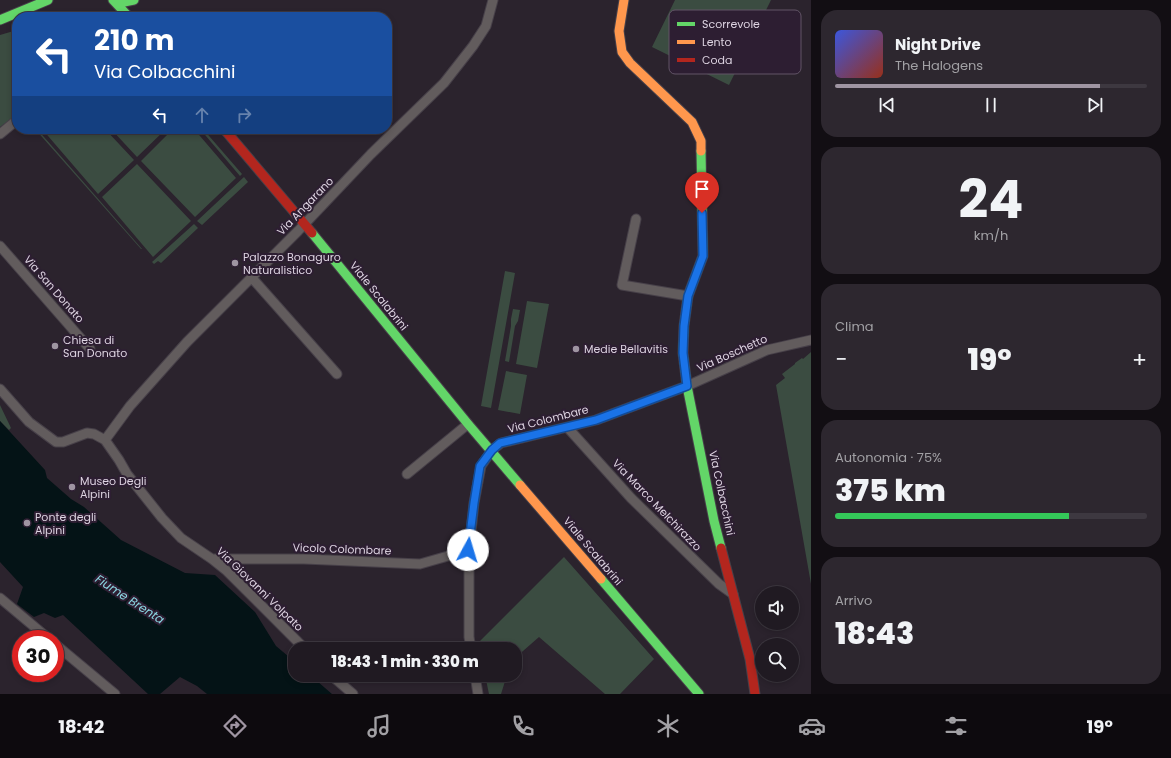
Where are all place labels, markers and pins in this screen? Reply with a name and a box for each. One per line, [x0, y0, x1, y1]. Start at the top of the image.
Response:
pin [685, 172, 719, 213]
place label: Palazzo Bonaguro Naturalistico [243, 249, 341, 278]
marker: Palazzo Bonaguro Naturalistico [230, 258, 240, 268]
place label: Chiesa di San Donato [63, 332, 127, 361]
marker: Chiesa di San Donato [50, 341, 60, 351]
place label: Medie Bellavitis [584, 341, 668, 357]
marker: Medie Bellavitis [571, 344, 581, 354]
place label: Museo Degli Alpini [80, 473, 147, 502]
marker: Museo Degli Alpini [67, 482, 77, 492]
place label: Ponte degli Alpini [35, 509, 97, 538]
marker: Ponte degli Alpini [22, 518, 32, 528]

